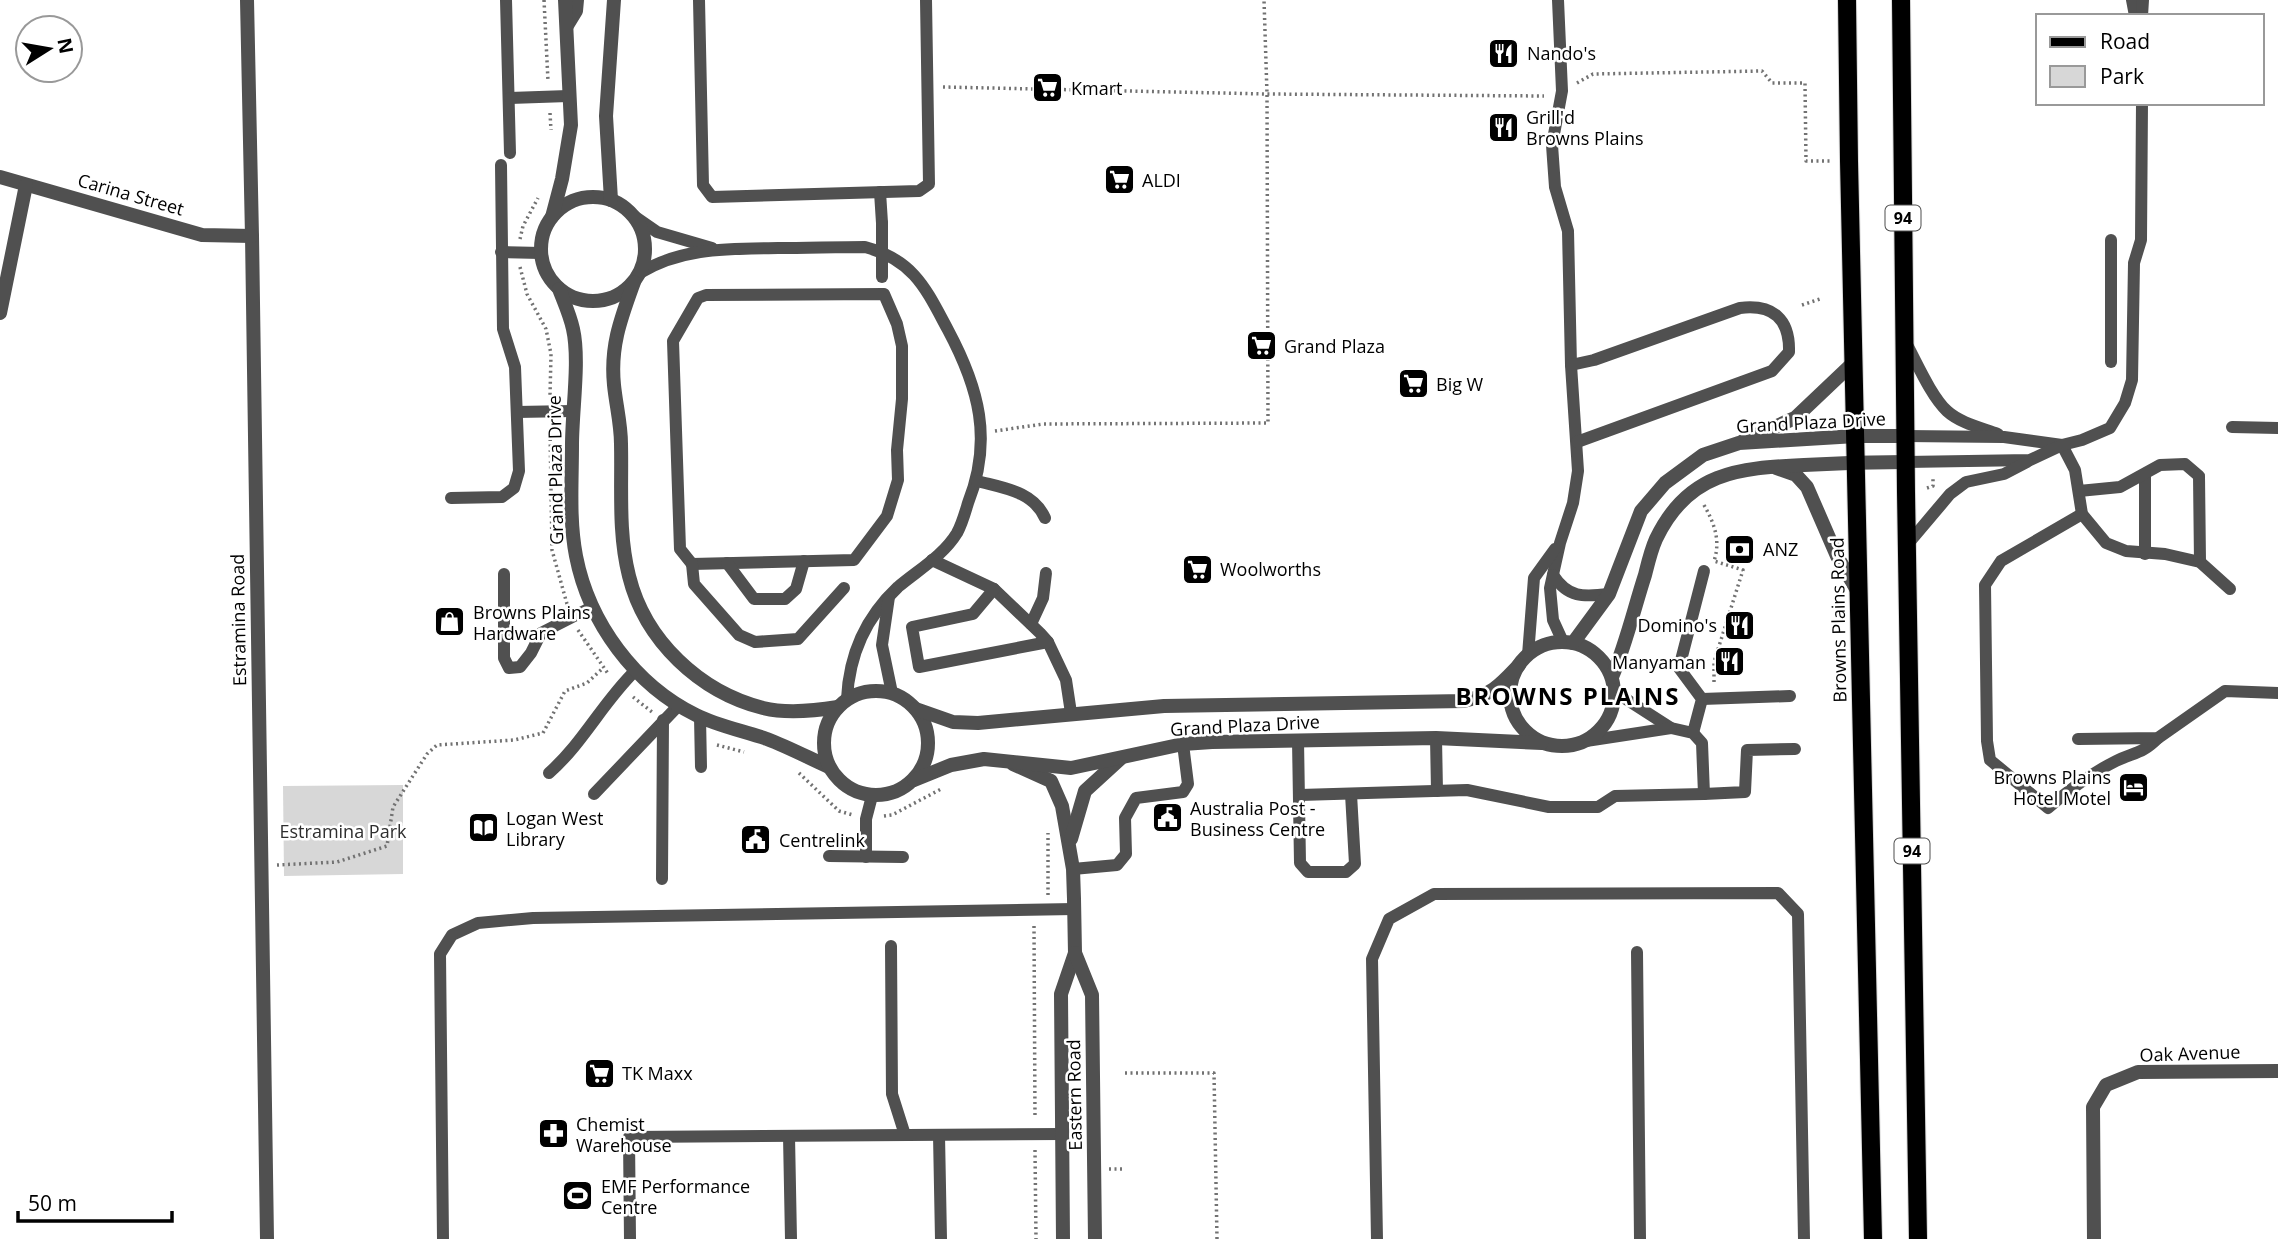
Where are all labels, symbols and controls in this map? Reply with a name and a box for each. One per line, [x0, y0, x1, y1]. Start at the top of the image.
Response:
north arrow [14, 14, 84, 84]
legend [2036, 14, 2264, 105]
text: Road [2100, 27, 2150, 55]
text: N [51, 36, 80, 56]
restaurant icon: Nando's [1487, 36, 1521, 70]
place label: Nando's [1527, 41, 1596, 65]
text: Park [2100, 62, 2144, 90]
supermarket icon: Kmart [1031, 71, 1065, 105]
place label: Kmart [1071, 76, 1122, 100]
place label: Grill'd Browns Plains [1526, 105, 1644, 150]
restaurant icon: Grill'd Browns Plains [1486, 110, 1520, 144]
supermarket icon: ALDI [1102, 163, 1136, 197]
street label: Carina Street [75, 167, 187, 221]
place label: ALDI [1142, 168, 1181, 192]
road number: 94 [1885, 206, 1920, 230]
supermarket icon: Grand Plaza [1244, 329, 1278, 363]
place label: Grand Plaza [1284, 334, 1385, 358]
supermarket icon: Big W [1396, 367, 1430, 401]
place label: Big W [1436, 372, 1484, 396]
street label: Grand Plaza Drive [542, 395, 568, 545]
street label: Grand Plaza Drive [1736, 406, 1886, 438]
bank icon: ANZ [1723, 532, 1757, 566]
place label: ANZ [1763, 537, 1798, 561]
street label: Browns Plains Road [1825, 537, 1851, 703]
supermarket icon: Woolworths [1180, 552, 1214, 586]
street label: Estramina Road [225, 554, 251, 686]
place label: Woolworths [1220, 557, 1321, 581]
place label: Browns Plains Hardware [473, 600, 591, 645]
shop icon: Browns Plains Hardware [433, 605, 467, 639]
restaurant icon: Domino's [1723, 608, 1757, 642]
place label: Domino's [1638, 613, 1717, 637]
restaurant icon: Manyaman [1712, 645, 1746, 679]
place label: Manyaman [1612, 650, 1706, 674]
district label: BROWNS PLAINS [1455, 679, 1681, 712]
street label: Grand Plaza Drive [1170, 709, 1320, 741]
place label: Browns Plains Hotel Motel [1993, 765, 2111, 810]
hotel icon: Browns Plains Hotel Motel [2117, 770, 2151, 804]
place label: Australia Post - Business Centre [1190, 796, 1325, 841]
public building icon: Australia Post - Business Centre [1150, 801, 1184, 835]
place label: Logan West Library [506, 806, 603, 851]
library icon: Logan West Library [466, 811, 500, 845]
park label: Estramina Park [280, 819, 407, 843]
public building icon: Centrelink [739, 823, 773, 857]
place label: Centrelink [779, 828, 865, 852]
road number: 94 [1895, 838, 1930, 864]
street label: Eastern Road [1061, 1039, 1087, 1151]
street label: Oak Avenue [2139, 1039, 2241, 1067]
supermarket icon: TK Maxx [582, 1056, 616, 1090]
place label: TK Maxx [622, 1061, 693, 1085]
place label: Chemist Warehouse [576, 1112, 672, 1157]
pharmacy icon: Chemist Warehouse [536, 1117, 570, 1151]
place label: EMF Performance Centre [601, 1174, 750, 1219]
sports icon: EMF Performance Centre [561, 1179, 595, 1213]
scale bar [18, 1180, 172, 1224]
text: 50 m [28, 1189, 77, 1217]

